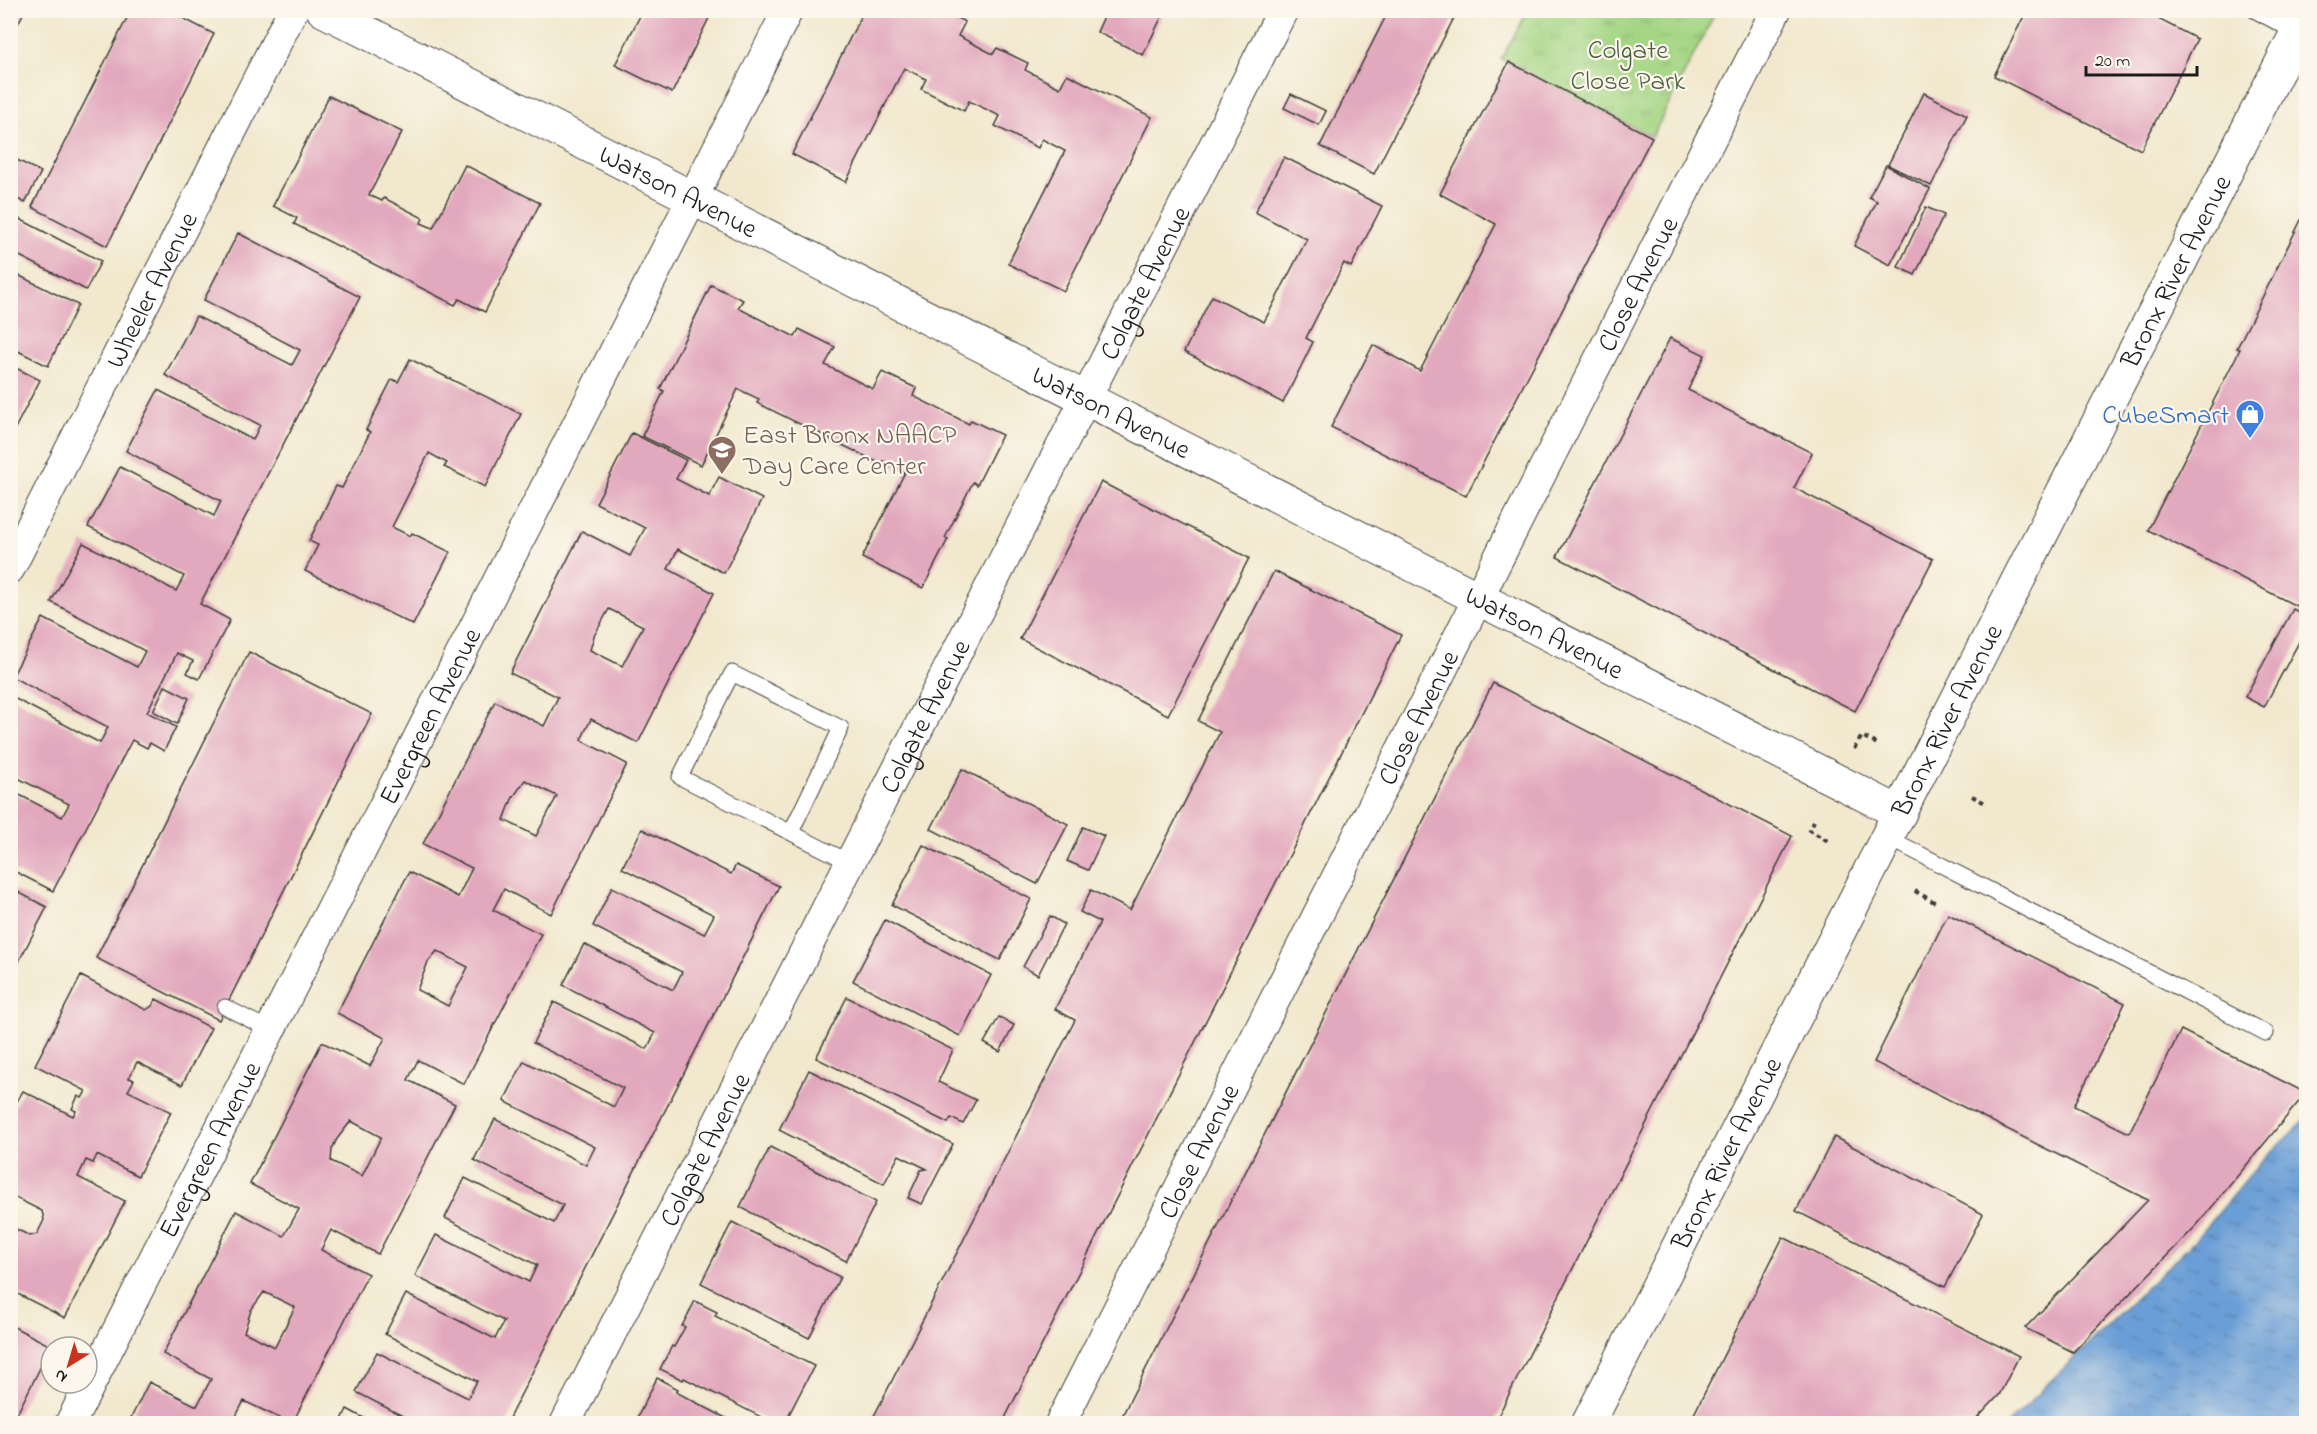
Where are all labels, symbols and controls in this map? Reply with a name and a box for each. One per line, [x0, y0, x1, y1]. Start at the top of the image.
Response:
park label: Colgate Close Park [1571, 32, 1686, 102]
scale bar [2086, 39, 2197, 77]
text: 20 m [2095, 49, 2130, 75]
street label: Watson Avenue [591, 137, 764, 250]
street label: Bronx River Avenue [2112, 168, 2244, 376]
street label: Colgate Avenue [1091, 199, 1203, 368]
street label: Wheeler Avenue [97, 205, 210, 376]
street label: Close Avenue [1589, 210, 1691, 359]
street label: Watson Avenue [1024, 357, 1197, 471]
place label: CubeSmart [2102, 397, 2229, 436]
shop icon: CubeSmart [2234, 398, 2266, 440]
place label: East Bronx NAACP Day Care Center [742, 417, 957, 487]
school or university icon: East Bronx NAACP Day Care Center [706, 434, 738, 476]
street label: Watson Avenue [1458, 578, 1630, 691]
street label: Bronx River Avenue [1883, 617, 2015, 825]
street label: Evergreen Avenue [370, 621, 493, 812]
street label: Colgate Avenue [871, 633, 983, 801]
street label: Close Avenue [1369, 643, 1471, 793]
street label: Bronx River Avenue [1662, 1050, 1794, 1258]
street label: Evergreen Avenue [150, 1055, 273, 1246]
street label: Colgate Avenue [651, 1066, 763, 1234]
street label: Close Avenue [1150, 1077, 1251, 1226]
north arrow [39, 1335, 99, 1395]
text: N [49, 1362, 73, 1388]

